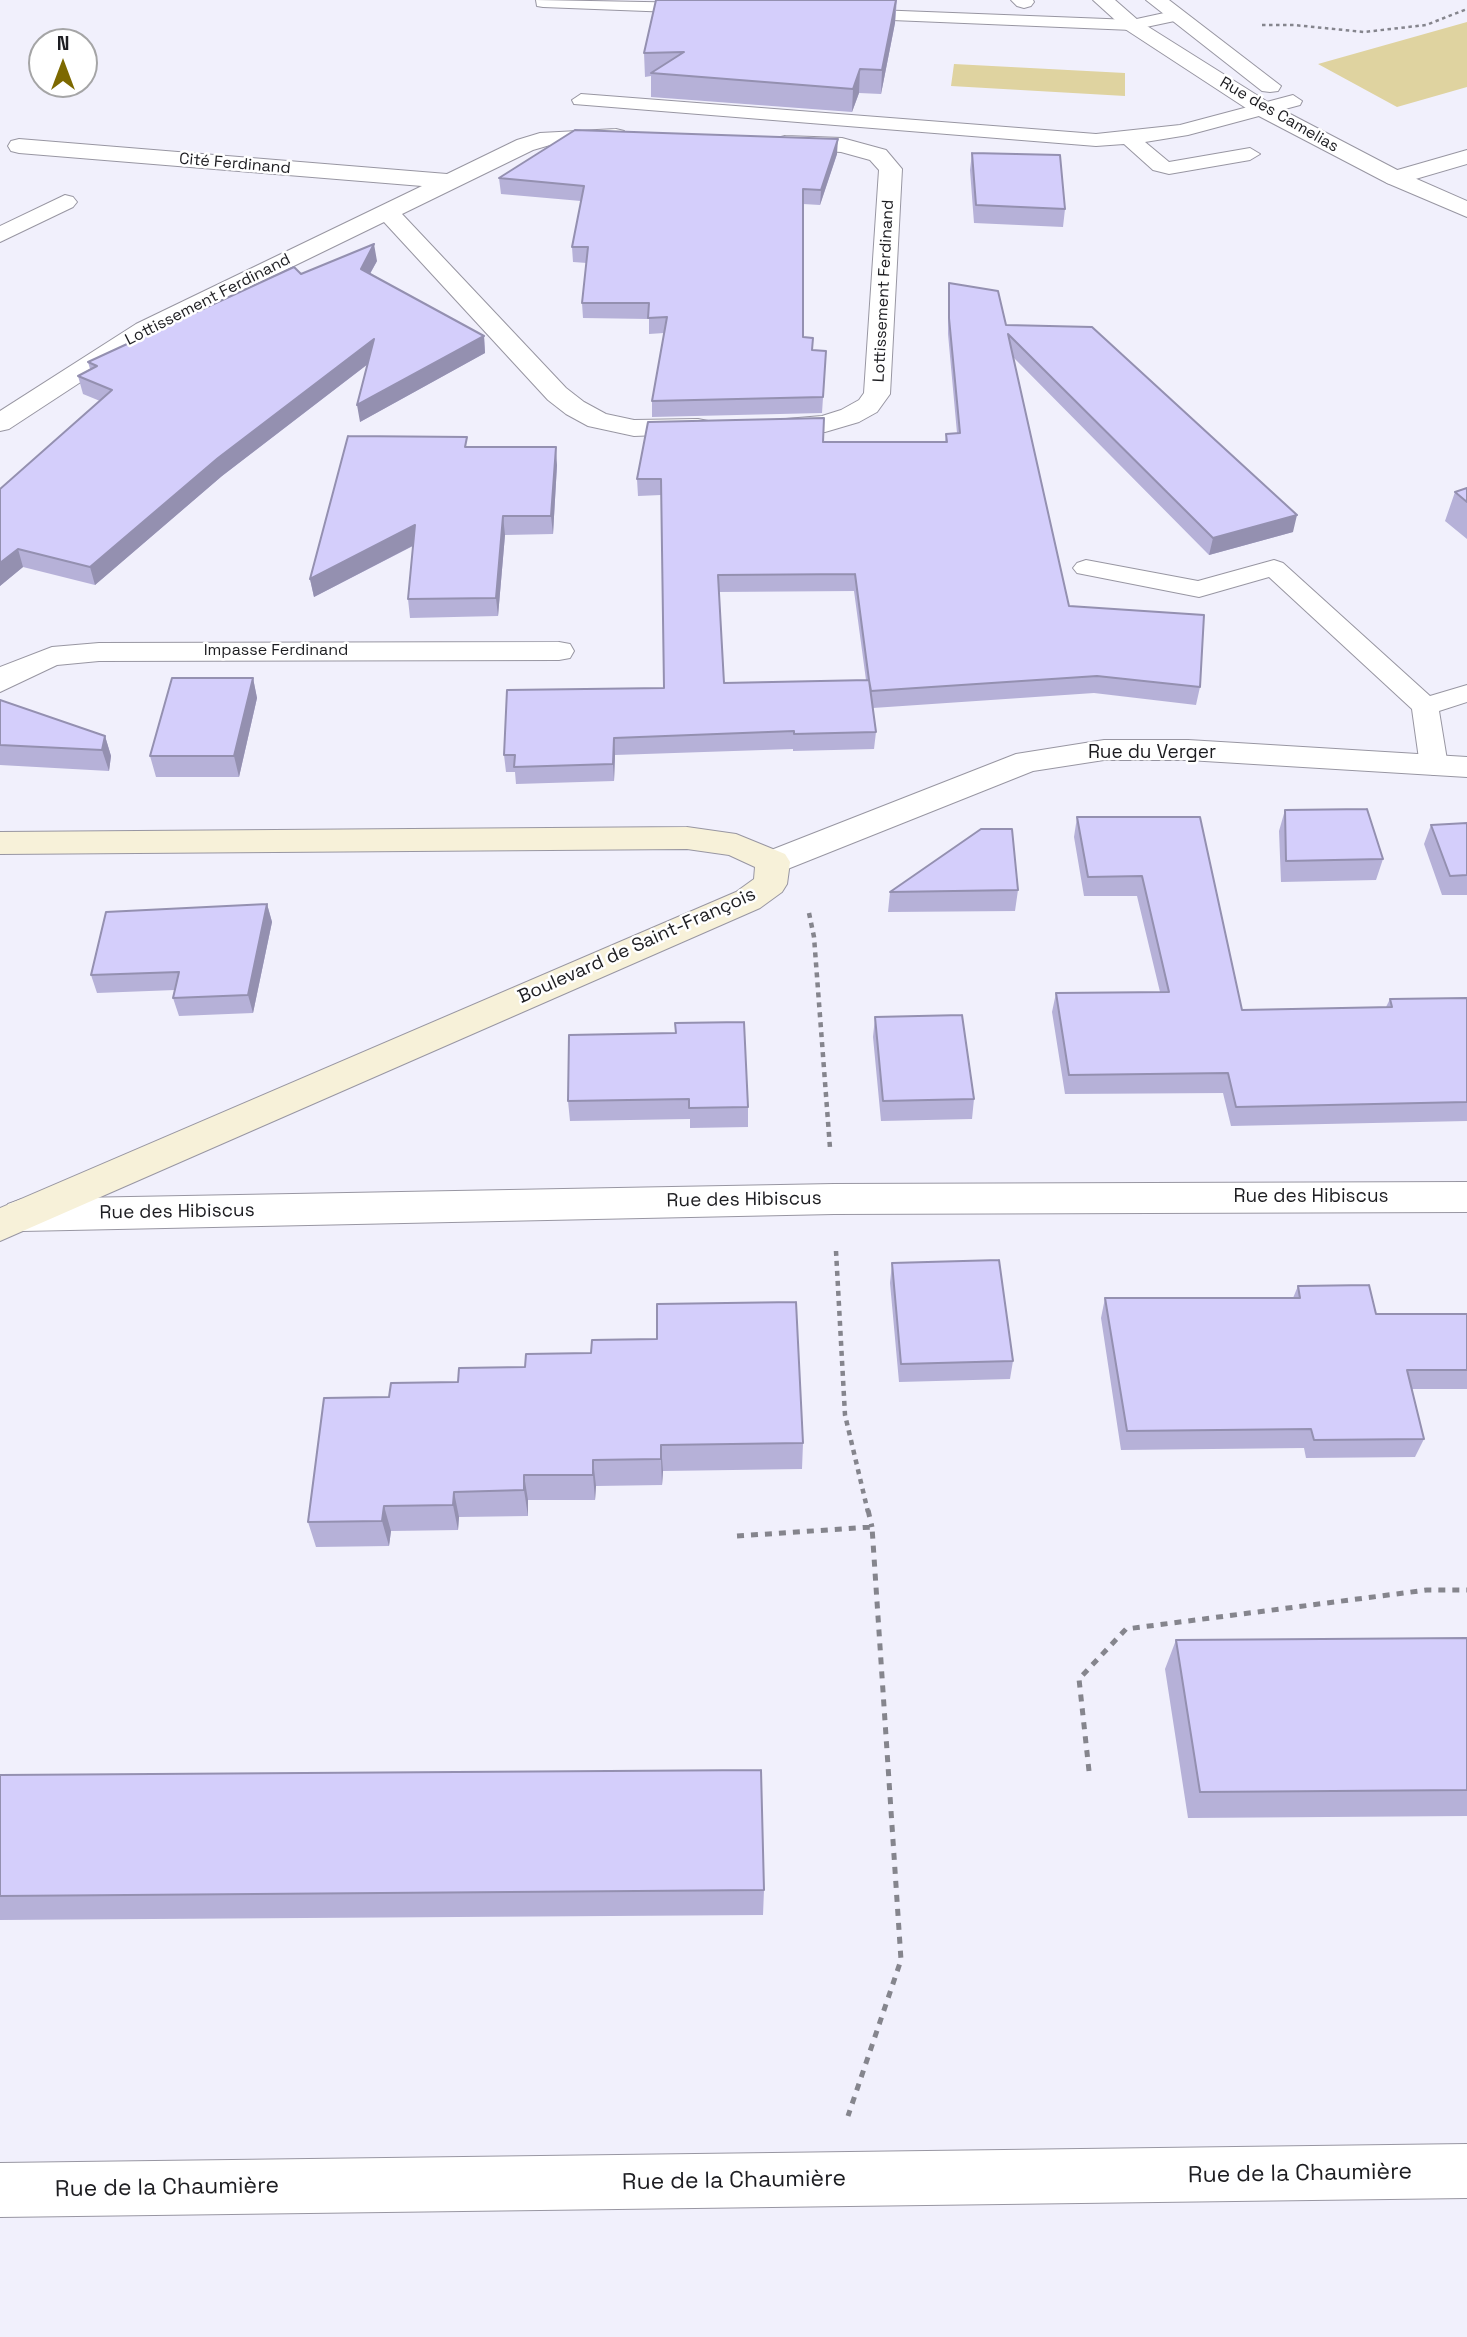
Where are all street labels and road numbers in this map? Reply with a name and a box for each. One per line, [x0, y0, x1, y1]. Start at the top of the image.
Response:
street label: Rue des Camelias [1216, 73, 1342, 157]
street label: Cité Ferdinand [178, 150, 292, 178]
street label: Lottissement Ferdinand [870, 199, 898, 383]
street label: Lottissement Ferdinand [122, 250, 294, 350]
street label: Impasse Ferdinand [204, 641, 348, 661]
street label: Rue du Verger [1088, 742, 1216, 764]
street label: Boulevard de Saint-François [515, 883, 759, 1009]
street label: Rue des Hibiscus [1233, 1186, 1389, 1208]
street label: Rue des Hibiscus [666, 1187, 822, 1213]
street label: Rue des Hibiscus [99, 1199, 255, 1225]
street label: Rue de la Chaumière [1188, 2158, 1412, 2190]
street label: Rue de la Chaumière [622, 2165, 846, 2197]
street label: Rue de la Chaumière [55, 2172, 279, 2204]

